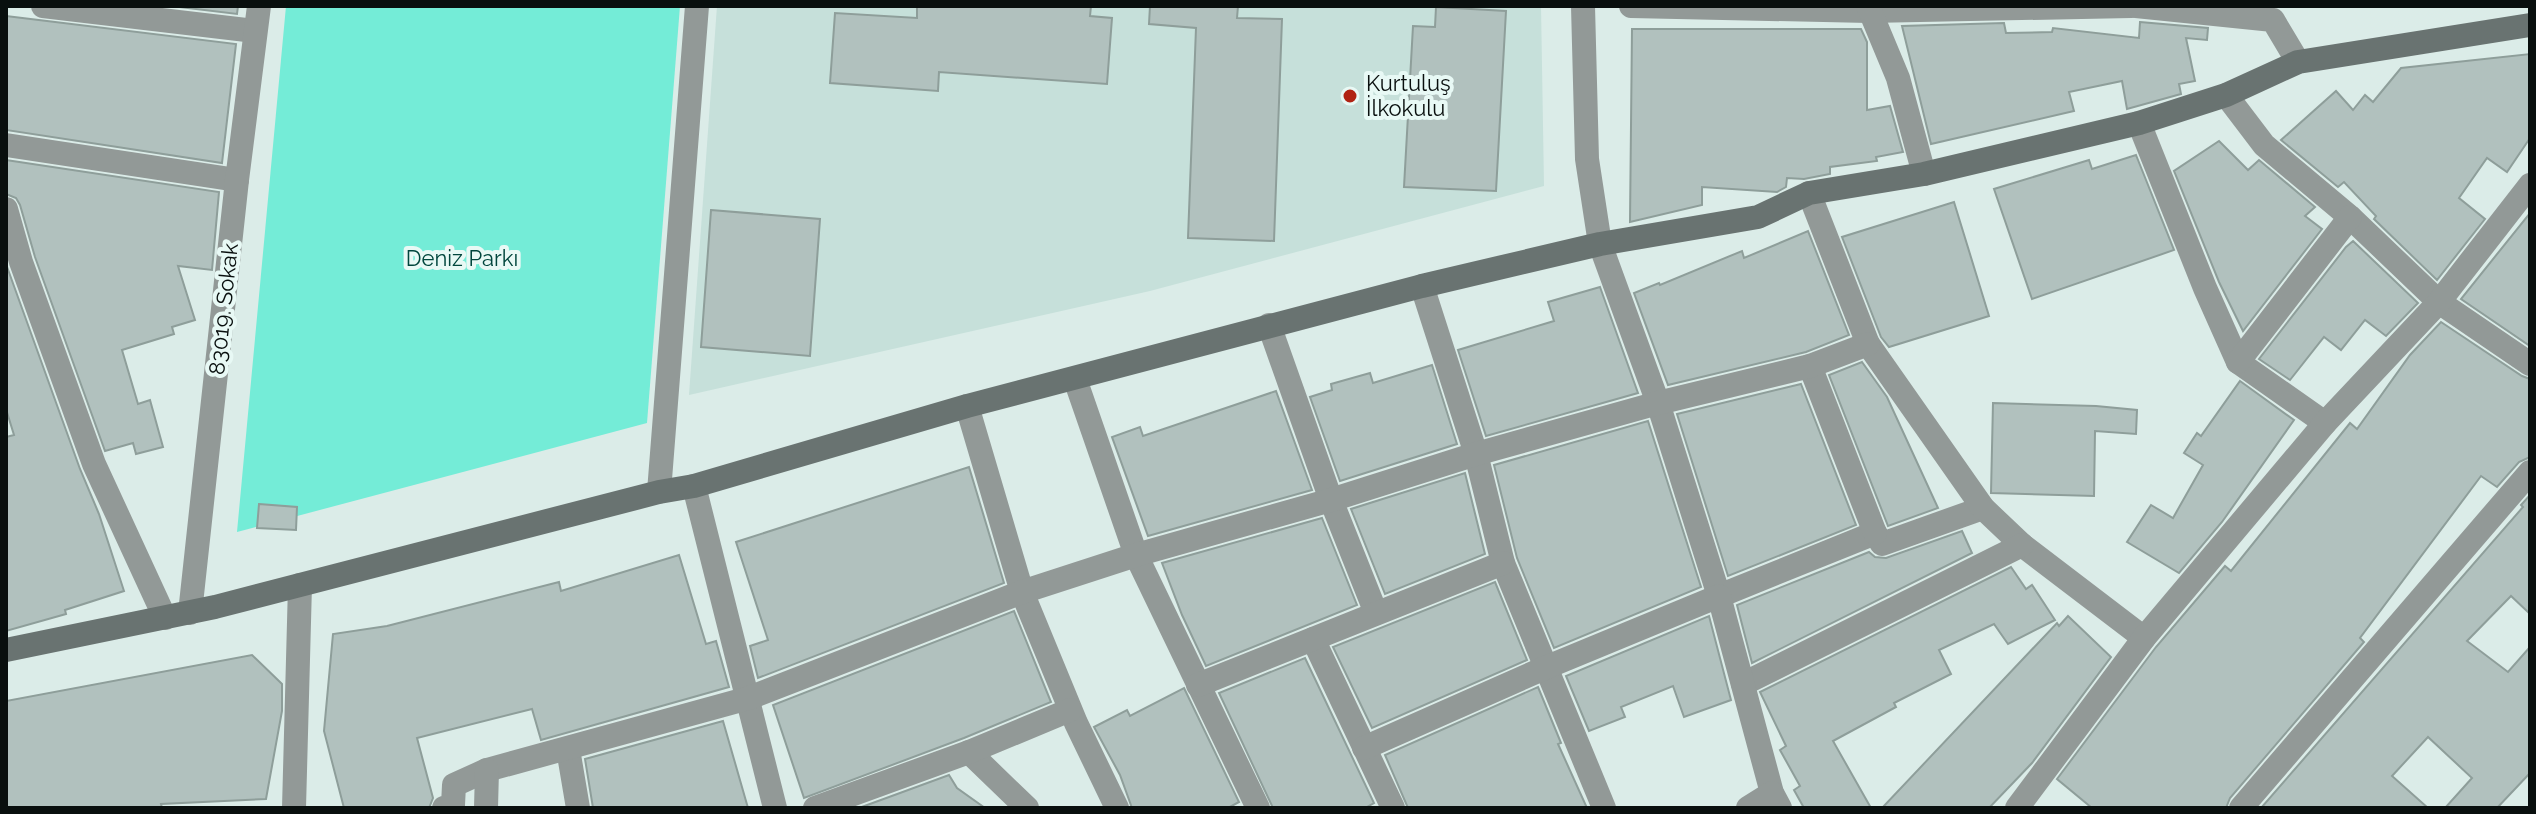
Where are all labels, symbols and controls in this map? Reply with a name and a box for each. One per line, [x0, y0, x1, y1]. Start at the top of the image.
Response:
place label: Kurtuluş İlkokulu [1366, 70, 1451, 121]
marker: Kurtuluş İlkokulu [1341, 87, 1359, 105]
street label: 83019. Sokak [203, 242, 243, 376]
park label: Deniz Parkı [406, 245, 518, 271]

